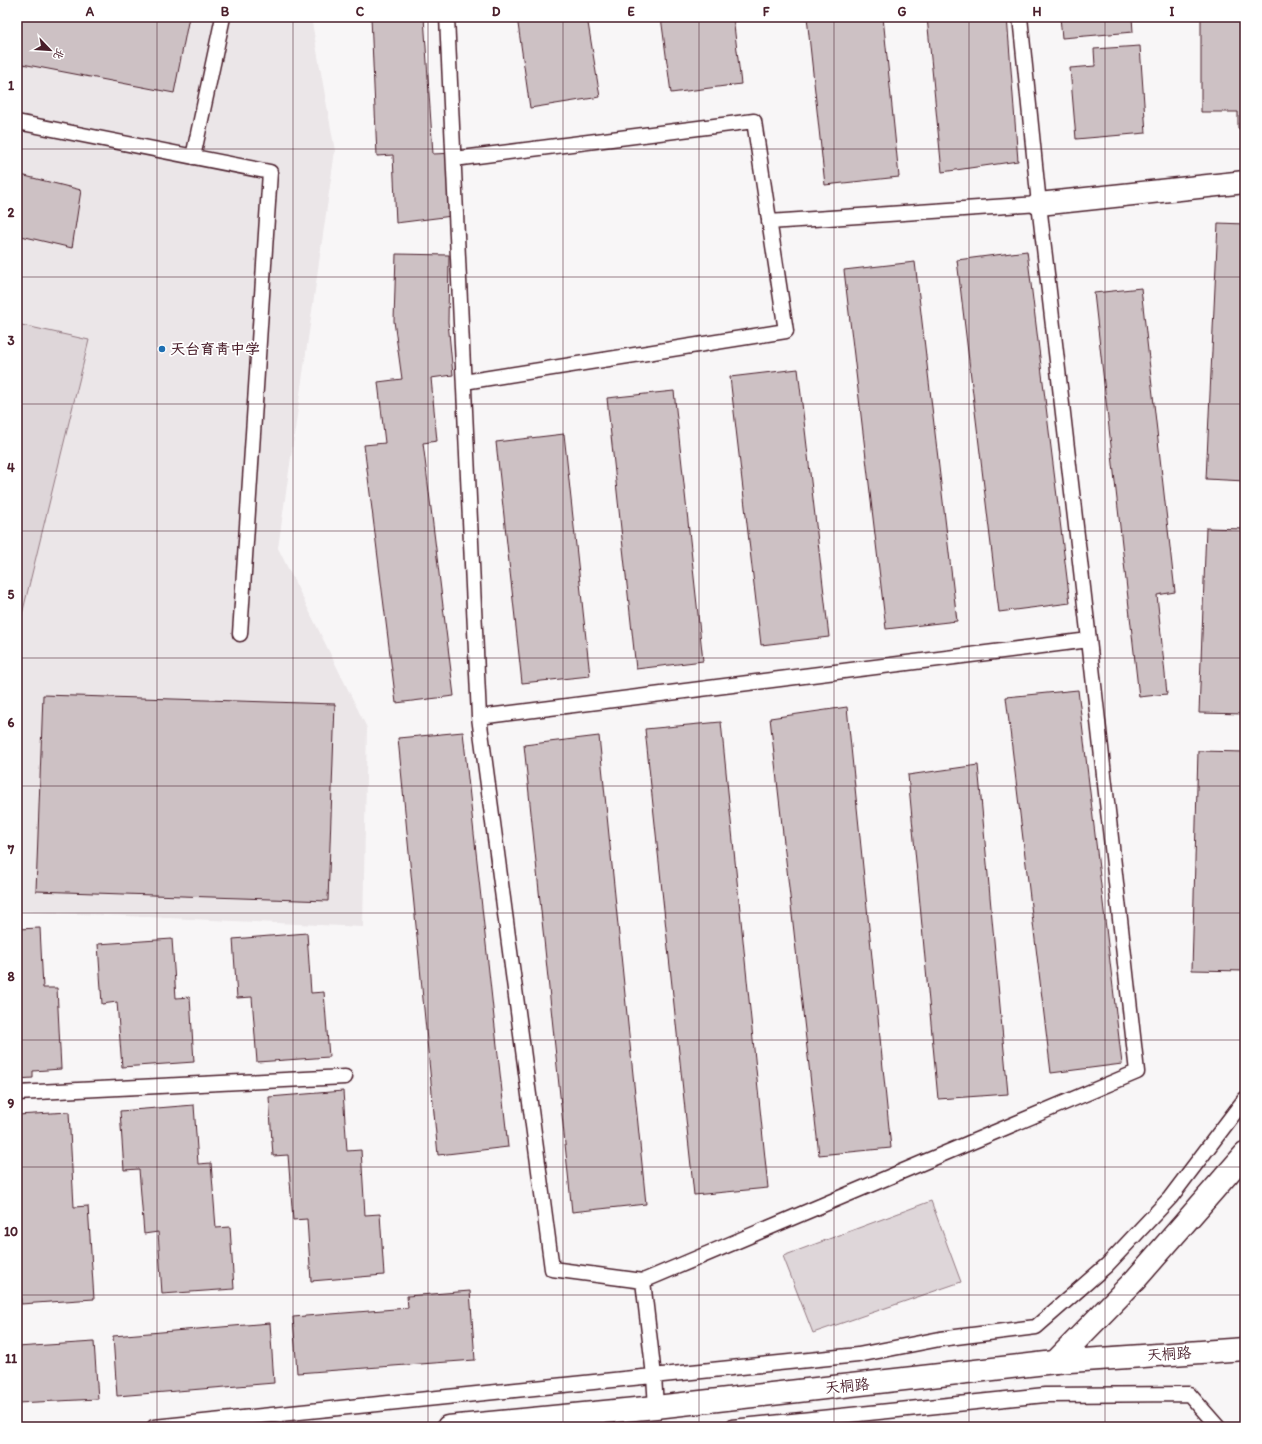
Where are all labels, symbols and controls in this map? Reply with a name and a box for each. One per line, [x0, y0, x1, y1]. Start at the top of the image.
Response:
text: A [85, 4, 95, 19]
text: B [221, 4, 230, 19]
text: C [356, 4, 365, 19]
text: D [492, 4, 501, 19]
text: E [627, 4, 635, 19]
text: F [763, 4, 770, 19]
text: G [898, 4, 907, 19]
text: H [1033, 4, 1042, 19]
text: I [1170, 4, 1175, 19]
north arrow [30, 30, 70, 70]
text: 北 [50, 46, 67, 62]
text: 1 [8, 78, 14, 93]
text: 2 [8, 205, 15, 220]
text: 3 [7, 333, 15, 348]
place label: 天台育青中学 [170, 340, 260, 358]
marker: 天台育青中学 [157, 344, 167, 354]
text: 4 [7, 460, 15, 475]
text: 5 [8, 587, 15, 602]
text: 6 [8, 715, 15, 730]
text: 7 [7, 842, 15, 857]
text: 8 [7, 969, 15, 984]
text: 9 [8, 1096, 15, 1111]
text: 10 [4, 1224, 18, 1239]
street label: 天桐路 [1146, 1343, 1192, 1365]
text: 11 [5, 1351, 17, 1366]
street label: 天桐路 [824, 1375, 870, 1397]

